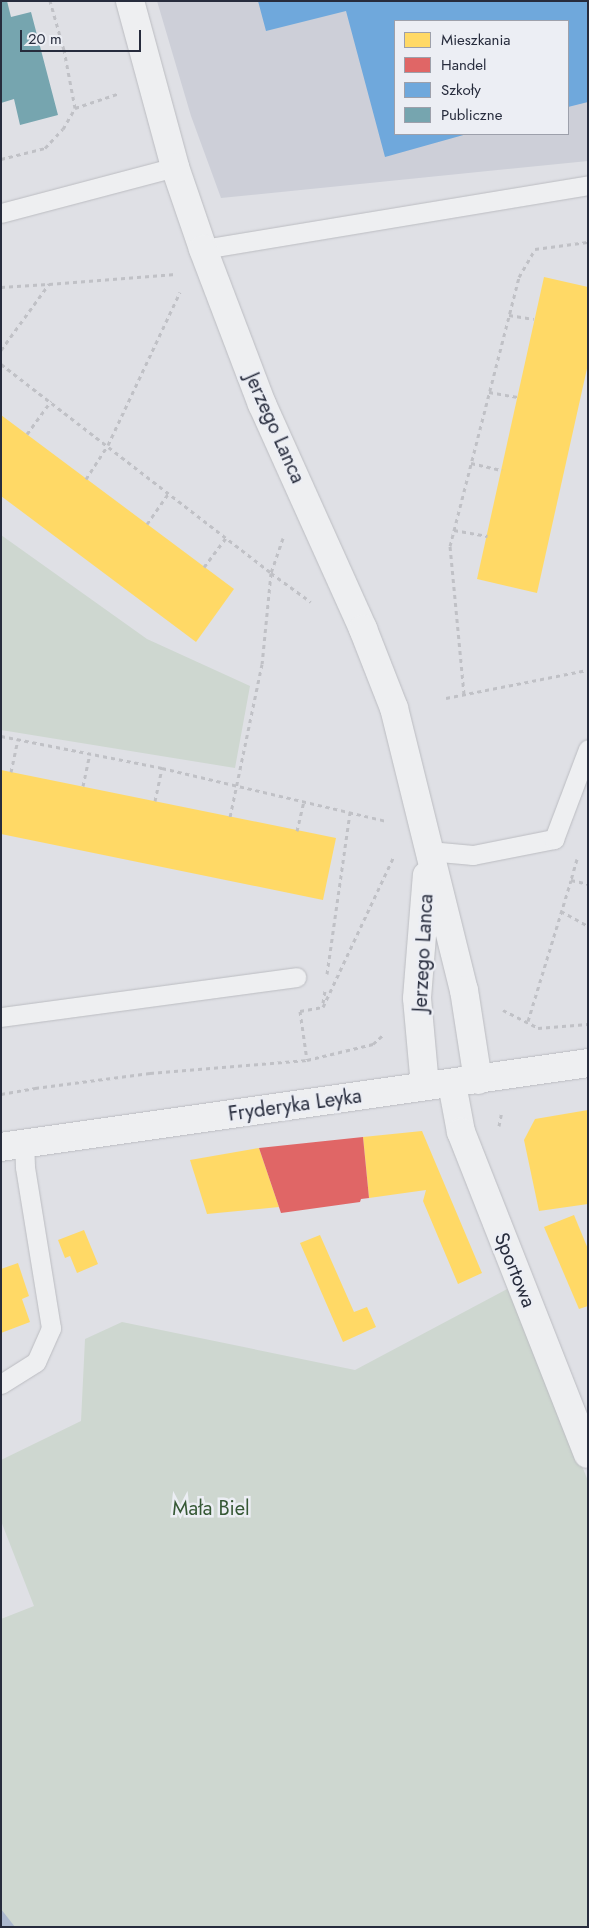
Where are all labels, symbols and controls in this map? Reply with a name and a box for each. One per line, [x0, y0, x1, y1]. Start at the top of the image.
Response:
scale bar [22, 20, 144, 52]
legend [394, 20, 569, 135]
text: 20 m [28, 28, 62, 50]
text: Mieszkania [441, 29, 511, 51]
text: Handel [441, 54, 487, 76]
text: Szkoły [441, 79, 481, 101]
text: Publiczne [441, 104, 502, 126]
street label: Jerzego Lanca [240, 369, 310, 487]
street label: Jerzego Lanca [408, 893, 438, 1013]
street label: Fryderyka Leyka [227, 1084, 363, 1126]
street label: Sportowa [489, 1229, 541, 1311]
park label: Mała Biel [172, 1496, 250, 1520]

